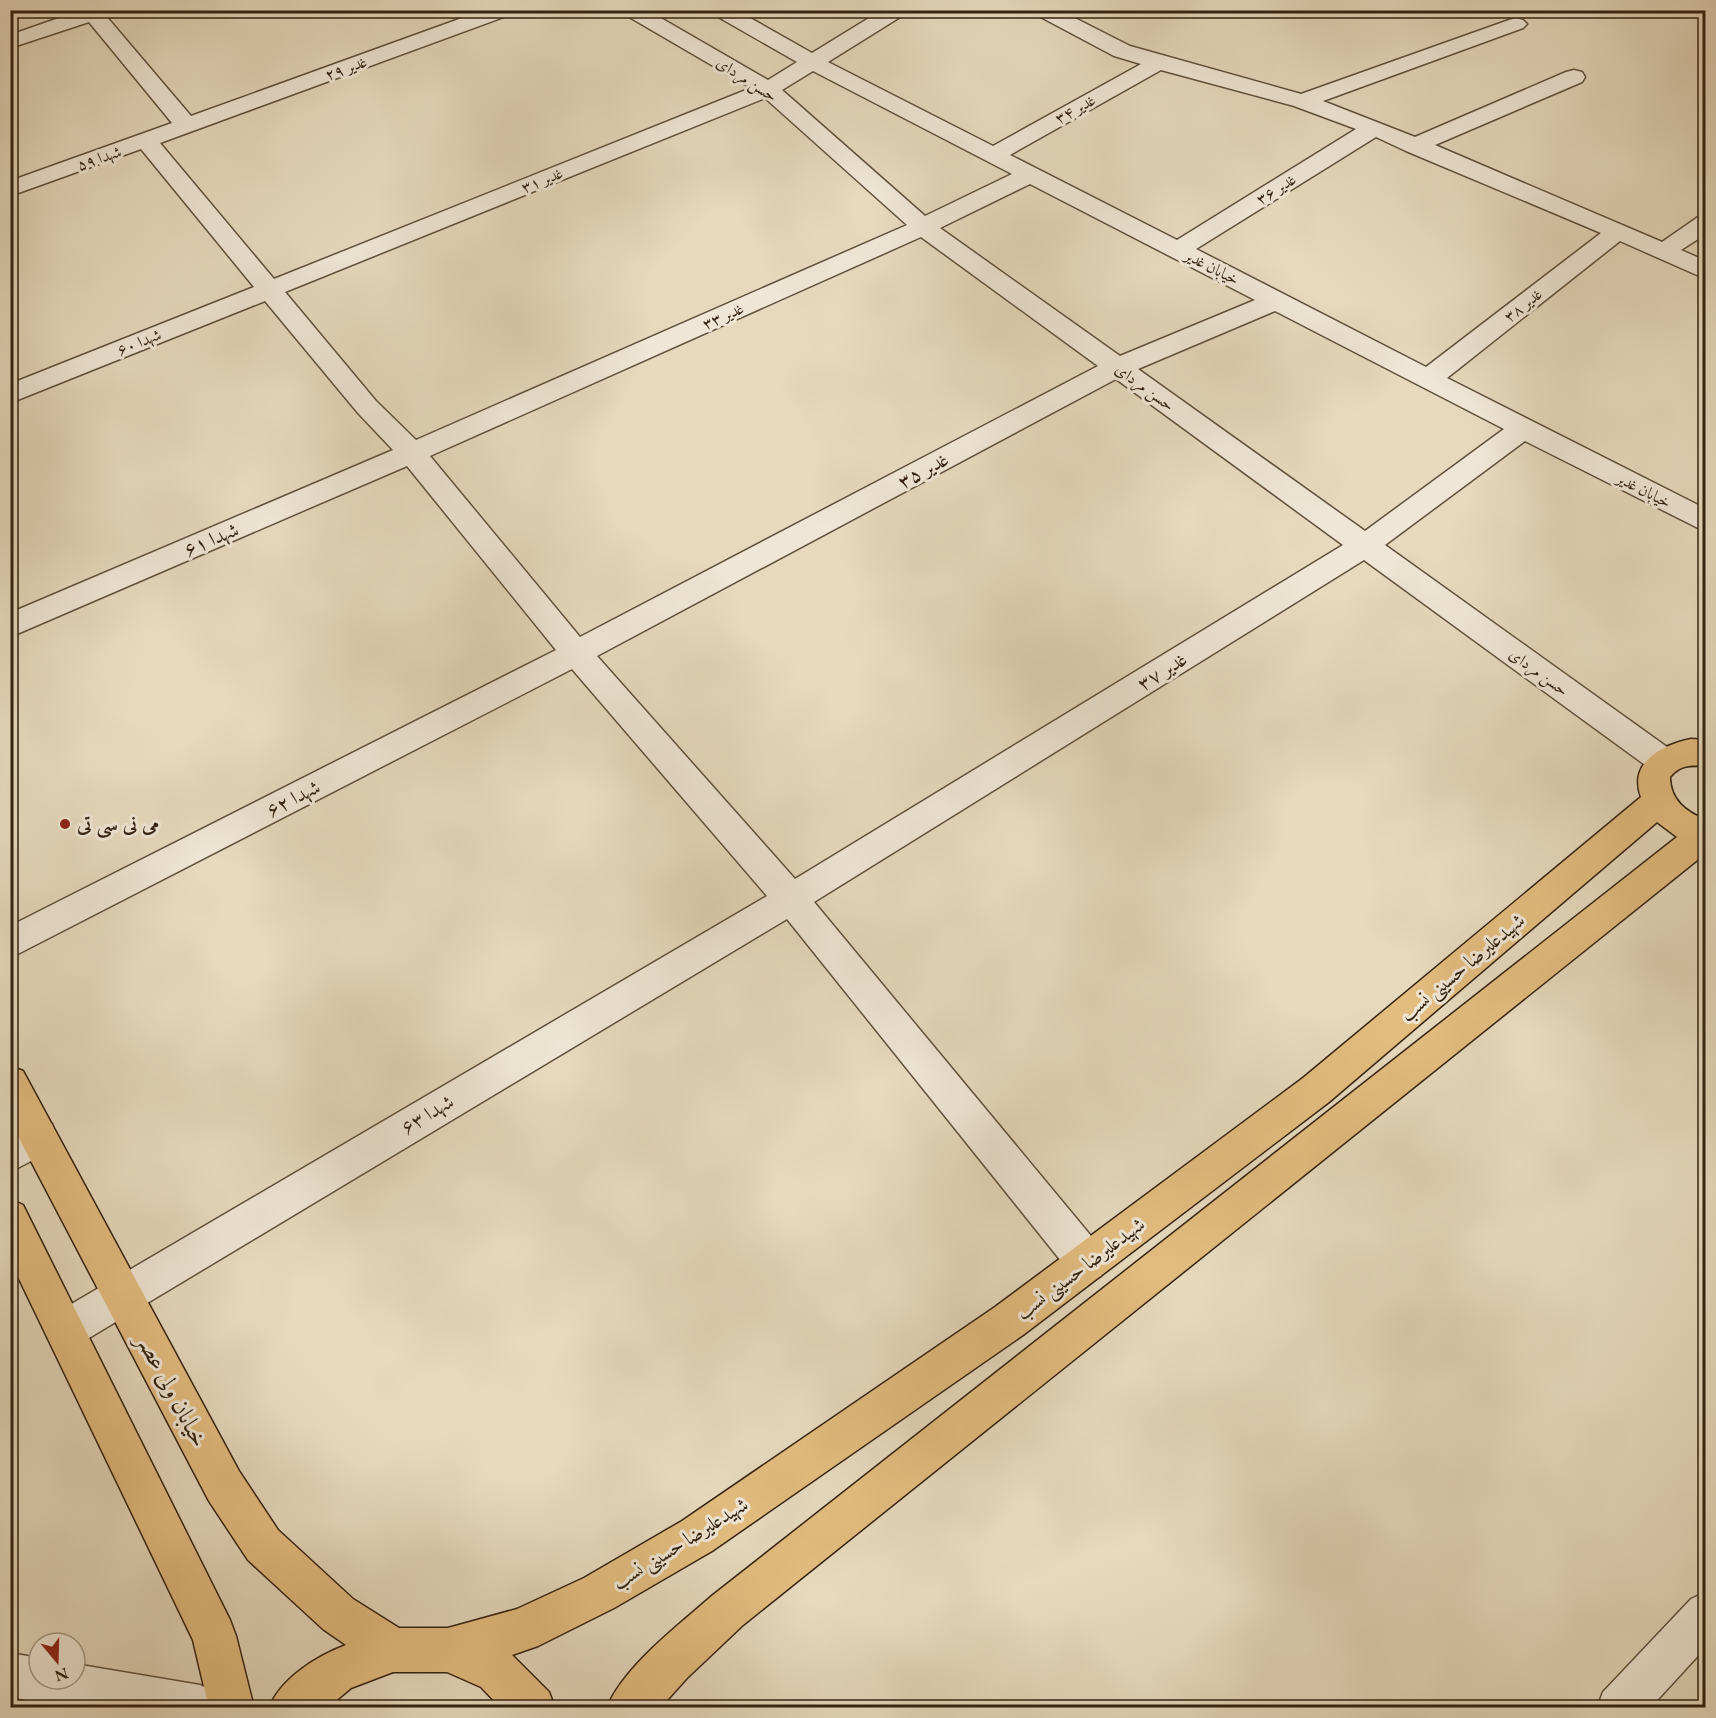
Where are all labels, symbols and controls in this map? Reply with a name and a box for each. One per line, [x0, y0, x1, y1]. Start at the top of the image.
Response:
street label: غدیر ۲۹ [322, 51, 370, 85]
street label: حسن مردای [712, 52, 781, 107]
street label: غدیر ۳۴ [1051, 89, 1099, 129]
street label: شهدا ۵۹ [74, 141, 124, 175]
street label: غدیر ۳۱ [518, 162, 566, 198]
street label: غدیر ۳۶ [1252, 169, 1300, 209]
street label: خیابان غدیر [1179, 243, 1243, 290]
street label: غدیر ۳۸ [1499, 283, 1547, 327]
street label: غدیر ۳۳ [699, 298, 747, 334]
street label: شهدا ۶۰ [114, 324, 164, 360]
street label: حسن مردای [1110, 358, 1179, 416]
street label: غدیر ۳۵ [893, 446, 953, 494]
street label: خیابان غدیر [1611, 466, 1675, 513]
street label: شهدا ۶۱ [180, 516, 242, 562]
street label: حسن مردای [1504, 643, 1573, 701]
street label: غدیر ۳۷ [1132, 646, 1192, 696]
street label: شهدا ۶۲ [262, 773, 324, 823]
place label: می نی سی تی [76, 811, 159, 839]
marker: می نی سی تی [58, 817, 72, 831]
street label: شهیدعلیرضا حسینی نسب [1394, 907, 1531, 1028]
street label: شهدا ۶۳ [396, 1088, 458, 1140]
street label: شهیدعلیرضا حسینی نسب [1010, 1211, 1151, 1327]
street label: خیابان ولی عصر [128, 1325, 216, 1453]
street label: شهیدعلیرضا حسینی نسب [607, 1491, 754, 1597]
north arrow [27, 1631, 87, 1691]
text: N [52, 1663, 71, 1687]

